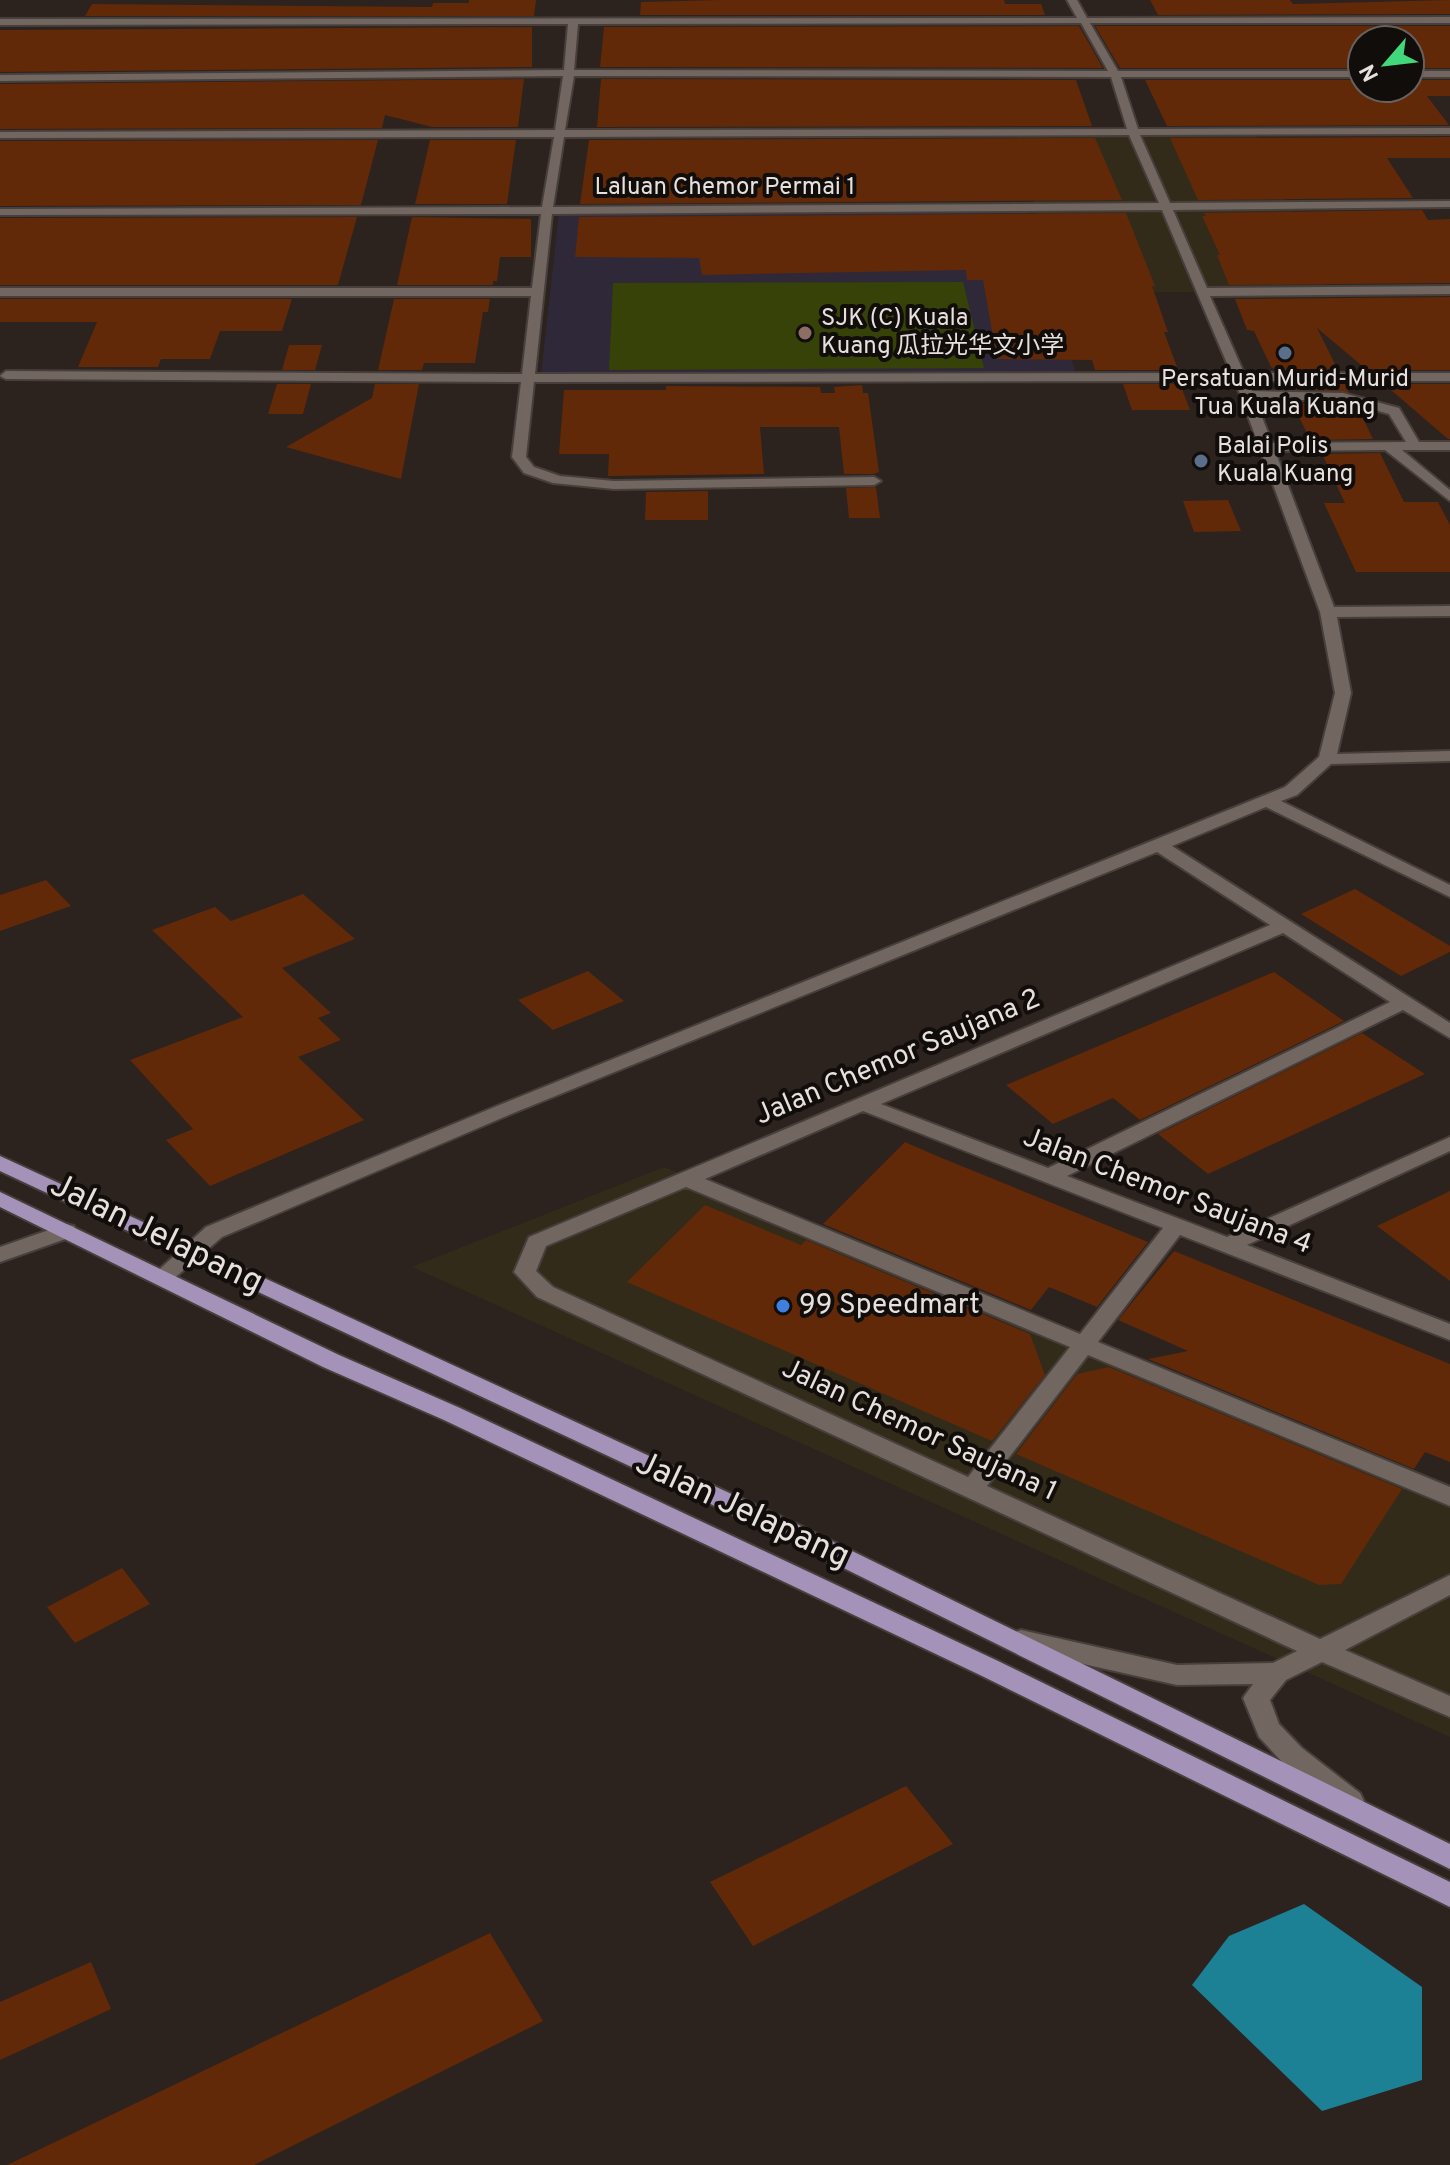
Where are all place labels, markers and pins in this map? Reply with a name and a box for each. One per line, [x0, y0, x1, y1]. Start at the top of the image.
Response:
place label: SJK (C) Kuala Kuang 瓜拉光华文小学 [821, 304, 1064, 362]
marker: SJK (C) Kuala Kuang 瓜拉光华文小学 [796, 324, 814, 342]
marker: Persatuan Murid-Murid Tua Kuala Kuang [1276, 344, 1294, 362]
place label: Persatuan Murid-Murid Tua Kuala Kuang [1161, 365, 1409, 423]
place label: Balai Polis Kuala Kuang [1217, 432, 1353, 490]
marker: Balai Polis Kuala Kuang [1192, 452, 1210, 470]
place label: 99 Speedmart [799, 1288, 980, 1324]
marker: 99 Speedmart [774, 1297, 792, 1315]

